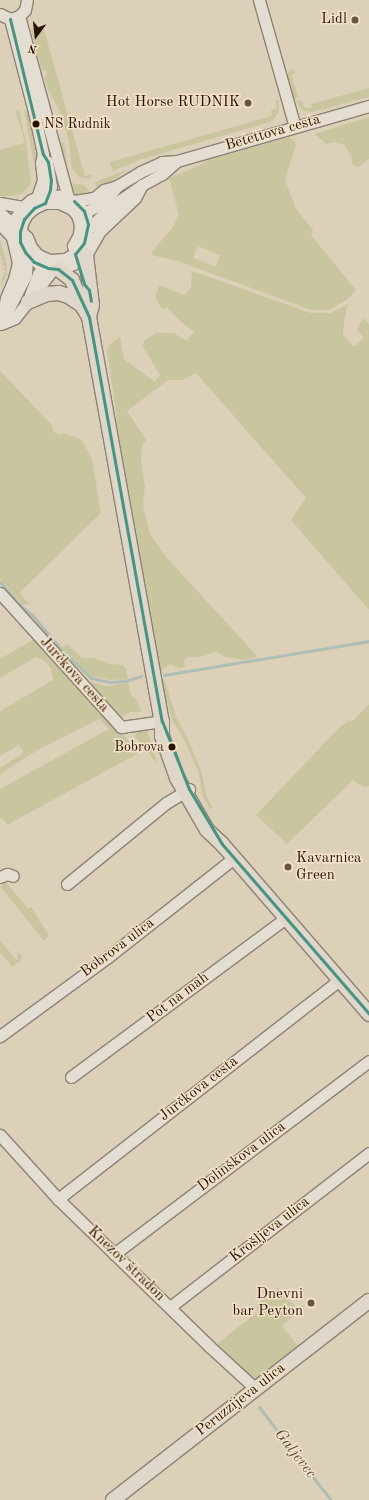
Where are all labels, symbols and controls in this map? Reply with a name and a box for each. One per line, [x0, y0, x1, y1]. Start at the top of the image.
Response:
place label: Lidl [321, 11, 347, 29]
marker: Lidl [350, 15, 360, 25]
north arrow [16, 16, 56, 56]
text: N [27, 42, 38, 54]
place label: Hot Horse RUDNIK [106, 94, 240, 112]
marker: Hot Horse RUDNIK [243, 98, 253, 108]
street label: Betettova cesta [223, 111, 323, 155]
place label: NS Rudnik [44, 116, 111, 132]
marker: NS Rudnik [31, 119, 41, 129]
street label: Jurčkova cesta [35, 634, 113, 716]
place label: Bobrova [114, 739, 164, 755]
marker: Bobrova [167, 742, 177, 752]
place label: Kavarnica Green [296, 849, 361, 884]
marker: Kavarnica Green [283, 862, 293, 872]
street label: Bobrova ulica [78, 914, 158, 982]
street label: Pot na mah [143, 969, 213, 1027]
street label: Jurčkova cesta [156, 1053, 242, 1125]
street label: Dolinškova ulica [194, 1118, 290, 1196]
street label: Krošljeva ulica [227, 1193, 313, 1267]
street label: Knezov štradon [84, 1223, 168, 1305]
place label: Dnevni bar Peyton [233, 1285, 303, 1320]
marker: Dnevni bar Peyton [306, 1298, 316, 1308]
street label: Peruzzijeva ulica [193, 1359, 289, 1441]
water label: Galjevec [270, 1425, 320, 1483]

